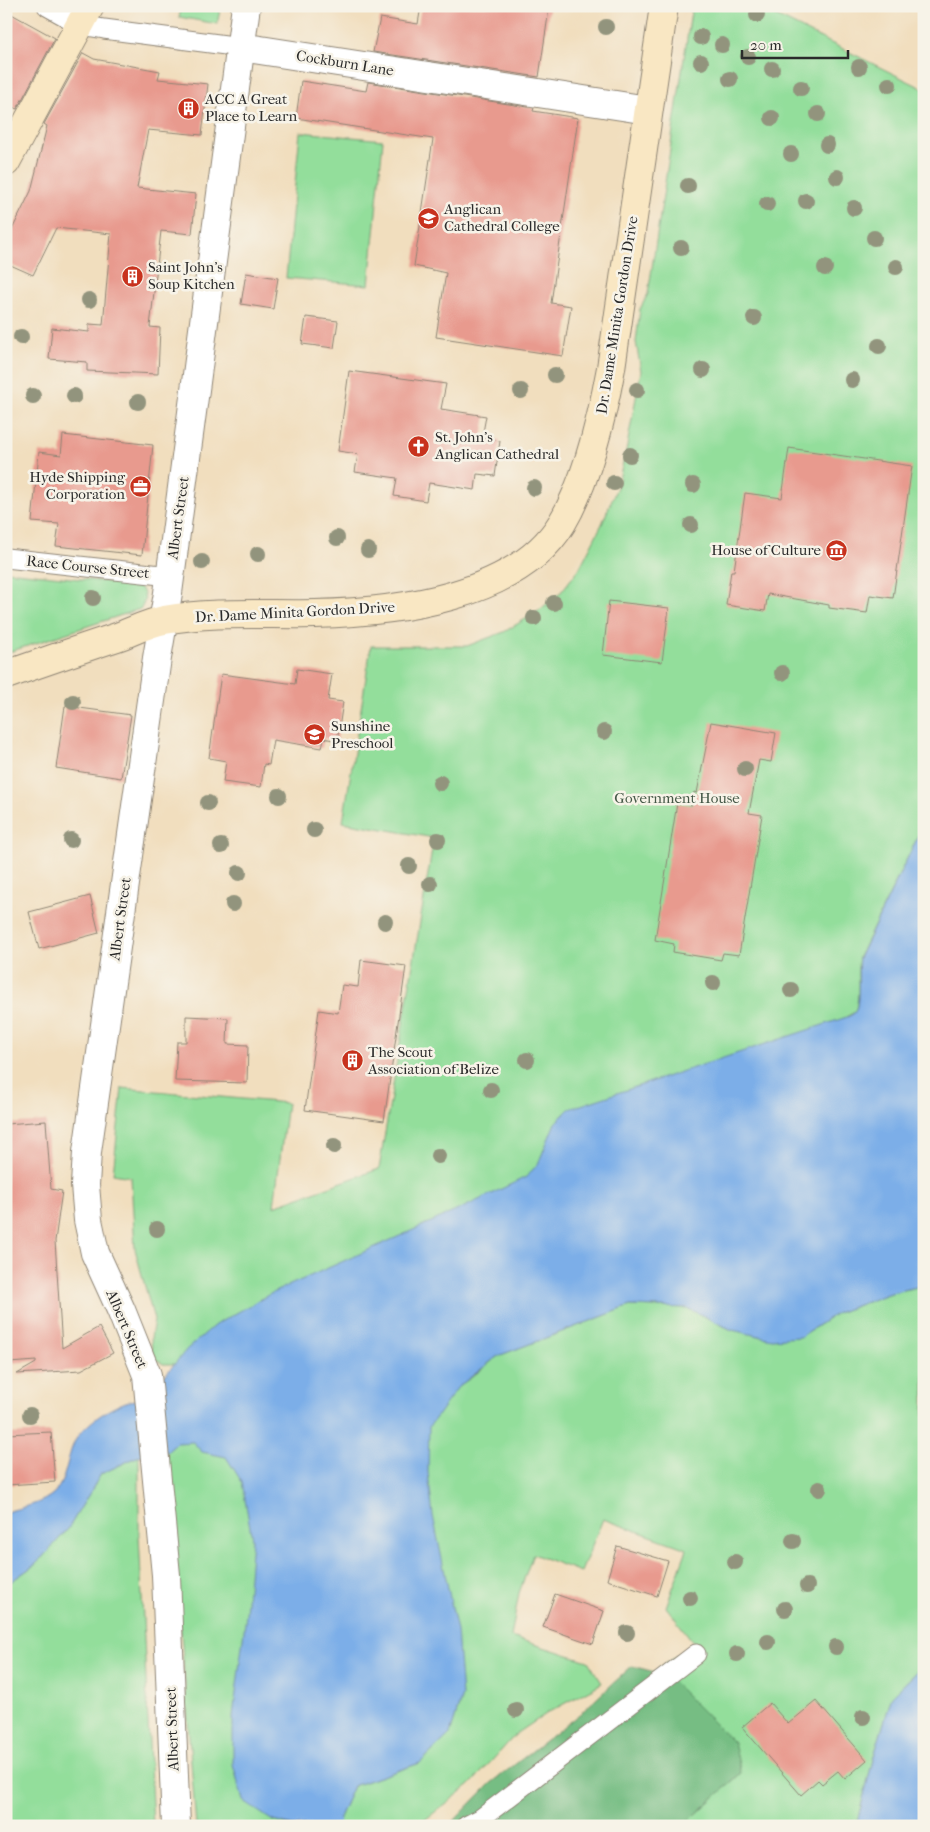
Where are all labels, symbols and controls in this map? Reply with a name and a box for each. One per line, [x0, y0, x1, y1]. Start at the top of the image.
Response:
scale bar [742, 28, 849, 60]
text: 20 m [750, 36, 782, 54]
street label: Cockburn Lane [295, 46, 396, 80]
place label: ACC A Great Place to Learn [204, 90, 297, 125]
building icon: ACC A Great Place to Learn [177, 96, 201, 120]
place label: Anglican Cathedral College [443, 200, 560, 235]
school or university icon: Anglican Cathedral College [416, 206, 440, 230]
street label: Dr. Dame Minita Gordon Drive [592, 214, 642, 415]
place label: Saint John's Soup Kitchen [148, 258, 235, 293]
building icon: Saint John's Soup Kitchen [120, 264, 144, 288]
place label: St. John's Anglican Cathedral [434, 428, 559, 463]
church icon: St. John's Anglican Cathedral [407, 434, 431, 458]
place label: Hyde Shipping Corporation [29, 468, 126, 503]
office icon: Hyde Shipping Corporation [129, 474, 153, 498]
street label: Albert Street [163, 475, 193, 562]
museum icon: House of Culture [825, 538, 849, 562]
place label: House of Culture [711, 541, 822, 559]
street label: Race Course Street [26, 552, 151, 582]
street label: Dr. Dame Minita Gordon Drive [195, 598, 396, 626]
place label: Sunshine Preschool [331, 717, 393, 752]
school or university icon: Sunshine Preschool [303, 723, 327, 747]
park label: Government House [614, 789, 740, 807]
street label: Albert Street [105, 876, 135, 963]
place label: The Scout Association of Belize [367, 1043, 499, 1078]
building icon: The Scout Association of Belize [340, 1049, 364, 1073]
street label: Albert Street [102, 1286, 152, 1372]
street label: Albert Street [162, 1686, 182, 1772]

